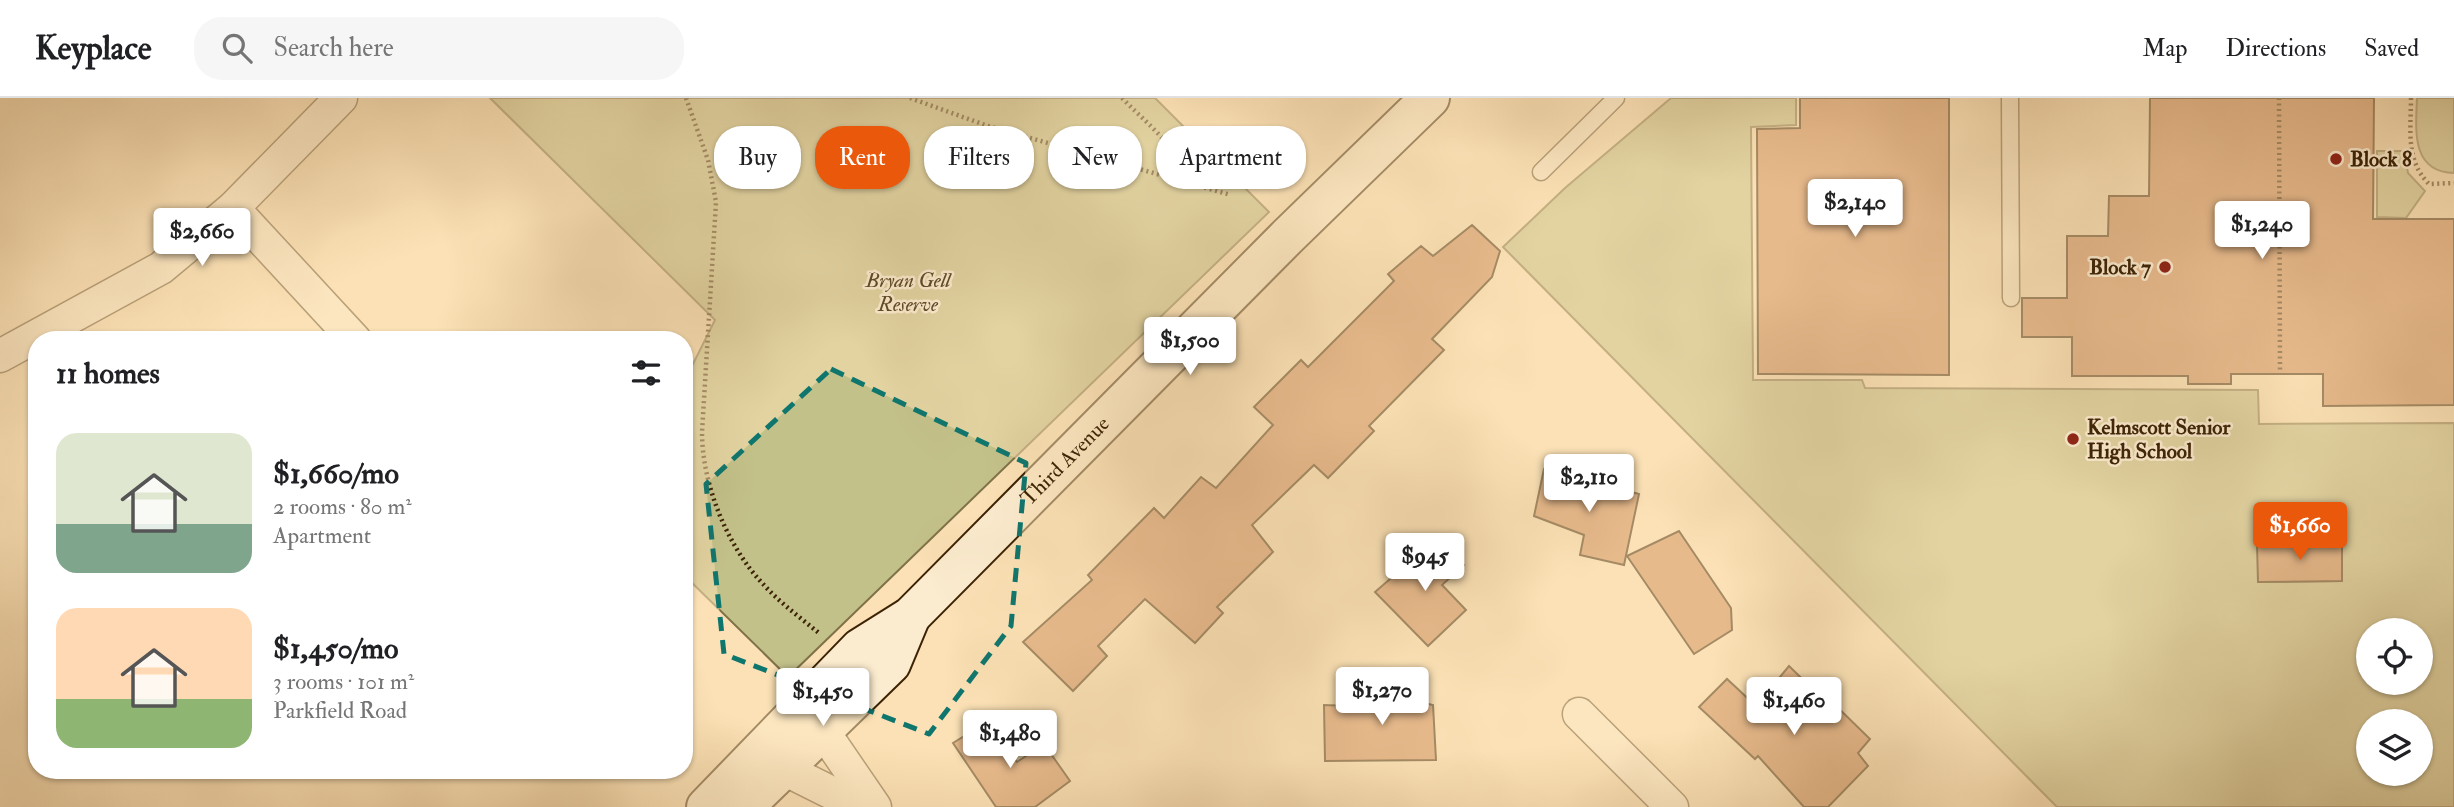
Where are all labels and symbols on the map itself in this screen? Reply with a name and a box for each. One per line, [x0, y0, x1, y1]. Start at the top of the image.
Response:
place label: Block 8 [2350, 146, 2412, 173]
marker: Block 8 [2328, 151, 2344, 167]
pin: $2,140 [1798, 180, 1912, 239]
pin: $1,240 [2205, 202, 2319, 261]
pin: $2,660 [145, 208, 259, 268]
place label: Block 7 [2089, 254, 2151, 281]
marker: Block 7 [2157, 259, 2173, 275]
park label: Bryan Gell Reserve [864, 267, 953, 318]
pin: $1,500 [1133, 317, 1247, 377]
street label: Third Avenue [1015, 411, 1116, 512]
place label: Kelmscott Senior High School [2087, 414, 2231, 465]
marker: Kelmscott Senior High School [2065, 431, 2081, 447]
pin: $2,110 [1532, 454, 1646, 514]
pin: $1,660 [2243, 503, 2357, 562]
pin: $945 [1384, 533, 1466, 593]
pin: $1,450 [766, 668, 880, 728]
pin: $1,270 [1325, 668, 1439, 727]
pin: $1,460 [1737, 678, 1851, 737]
pin: $1,480 [953, 710, 1067, 770]

